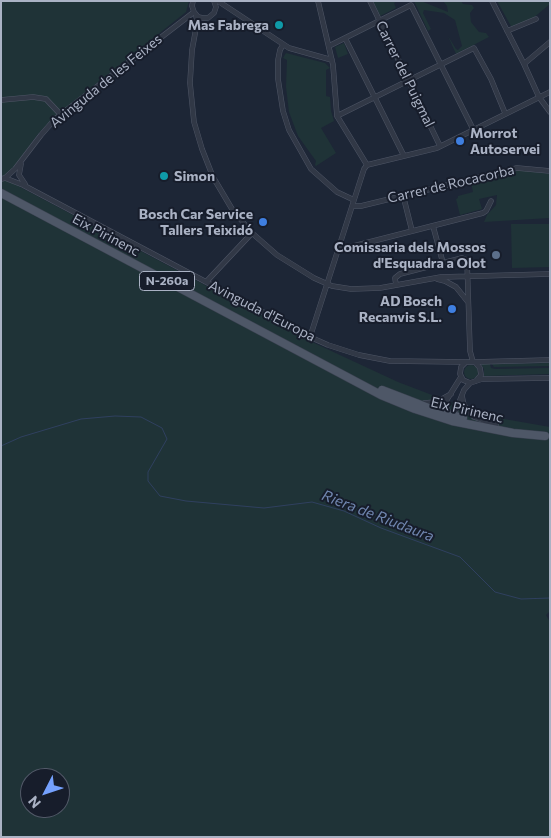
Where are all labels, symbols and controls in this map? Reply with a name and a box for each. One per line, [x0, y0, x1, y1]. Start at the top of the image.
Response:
place label: Mas Fabrega [188, 17, 269, 33]
street label: Carrer del Puigmal [372, 18, 438, 130]
marker: Mas Fabrega [273, 19, 285, 31]
street label: Avinguda de les Feixes [47, 31, 165, 131]
place label: Morrot Autoservei [470, 125, 540, 158]
marker: Morrot Autoservei [454, 135, 466, 147]
street label: Carrer de Rocacorba [386, 161, 516, 207]
place label: Simon [174, 168, 215, 184]
marker: Simon [158, 170, 170, 182]
place label: Bosch Car Service Tallers Teixidó [139, 206, 253, 238]
street label: Eix Pirinenc [69, 210, 143, 260]
marker: Bosch Car Service Tallers Teixidó [257, 216, 269, 228]
place label: Comissaria dels Mossos d'Esquadra a Olot [334, 239, 486, 272]
marker: Comissaria dels Mossos d'Esquadra a Olot [490, 249, 502, 261]
road number: N-260a [140, 272, 194, 290]
street label: Avinguda d'Europa [206, 277, 318, 345]
place label: AD Bosch Recanvis S.L. [359, 293, 442, 326]
marker: AD Bosch Recanvis S.L. [446, 303, 458, 315]
street label: Eix Pirinenc [429, 393, 505, 427]
water label: Riera de Riudaura [319, 486, 437, 546]
north arrow [20, 768, 70, 818]
text: N [24, 793, 44, 812]

